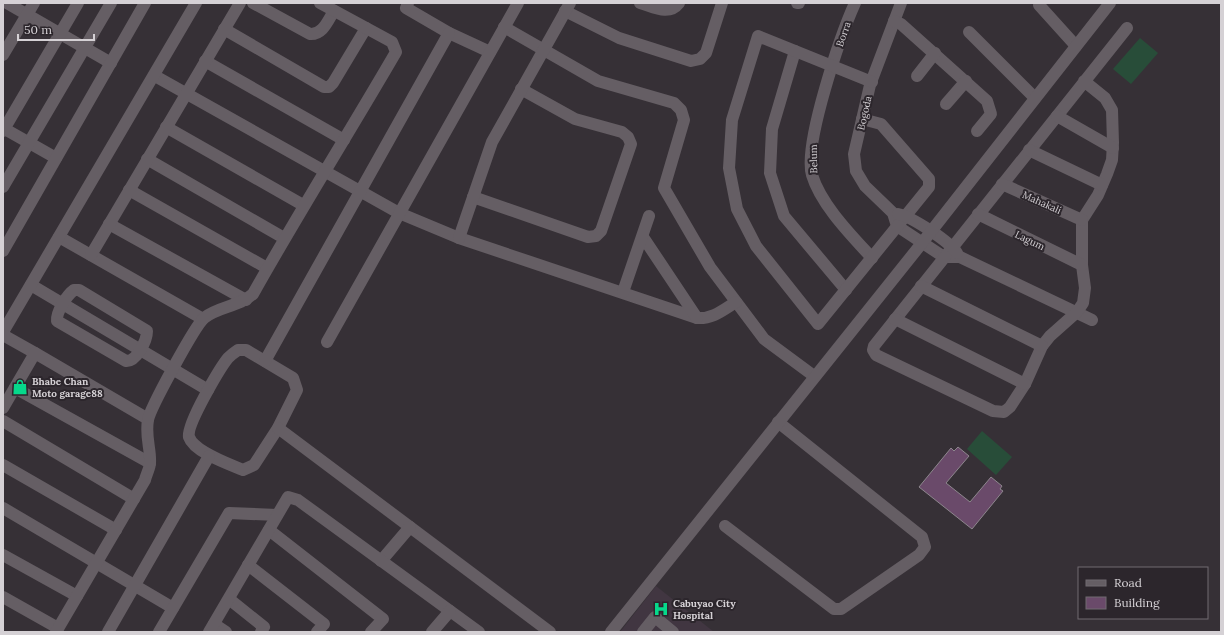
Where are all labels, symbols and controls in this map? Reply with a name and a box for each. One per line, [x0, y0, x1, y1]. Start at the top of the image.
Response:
scale bar [18, 16, 94, 42]
street label: Borra [833, 20, 854, 48]
text: 50 m [24, 22, 52, 37]
street label: Bogoda [854, 95, 875, 131]
street label: Belum [807, 144, 820, 174]
street label: Mahakali [1020, 188, 1064, 217]
street label: Lagum [1013, 228, 1047, 253]
place label: Bhabe Chan Moto garage88 [32, 375, 103, 400]
shop icon: Bhabe Chan Moto garage88 [11, 378, 29, 396]
legend [1078, 567, 1208, 619]
text: Road [1114, 575, 1142, 590]
text: Building [1114, 595, 1160, 610]
place label: Cabuyao City Hospital [673, 597, 736, 622]
hospital icon: Cabuyao City Hospital [652, 600, 670, 618]

